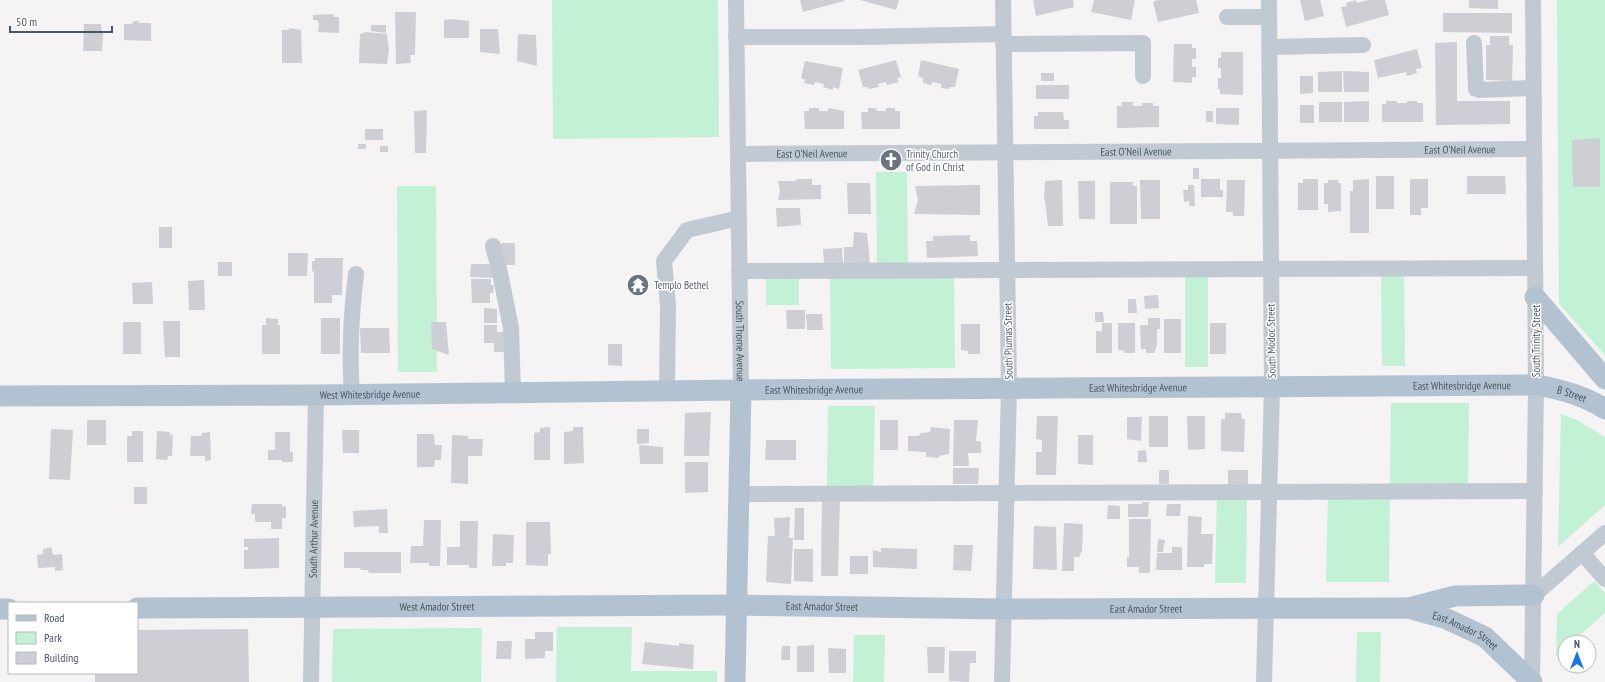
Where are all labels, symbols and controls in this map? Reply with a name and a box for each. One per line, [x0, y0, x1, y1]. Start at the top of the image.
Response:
scale bar [10, 8, 112, 34]
text: 50 m [16, 14, 37, 29]
street label: East O'Neil Avenue [1424, 142, 1496, 157]
street label: East O'Neil Avenue [1100, 144, 1172, 159]
street label: East O'Neil Avenue [776, 146, 848, 161]
church icon: Trinity Church of God in Christ [878, 147, 904, 173]
place label: Trinity Church of God in Christ [906, 147, 965, 174]
temple icon: Templo Bethel [625, 272, 651, 298]
place label: Templo Bethel [654, 278, 709, 292]
street label: South Thorne Avenue [733, 300, 748, 382]
street label: South Plumas Street [1000, 302, 1016, 380]
street label: South Modoc Street [1263, 304, 1279, 378]
street label: South Trinity Street [1529, 305, 1543, 377]
street label: East Whitesbridge Avenue [1413, 378, 1511, 393]
street label: East Whitesbridge Avenue [1089, 380, 1187, 395]
street label: East Whitesbridge Avenue [765, 382, 864, 397]
street label: B Street [1556, 383, 1589, 405]
street label: West Whitesbridge Avenue [320, 387, 421, 402]
street label: South Arthur Avenue [306, 499, 321, 578]
street label: West Amador Street [400, 599, 474, 614]
street label: East Amador Street [786, 599, 858, 614]
legend [8, 602, 138, 674]
street label: East Amador Street [1110, 602, 1182, 616]
street label: East Amador Street [1431, 608, 1501, 653]
text: Road [44, 610, 64, 625]
text: Park [44, 630, 62, 645]
north arrow [1557, 634, 1597, 674]
text: N [1574, 637, 1580, 651]
text: Building [44, 650, 79, 665]

